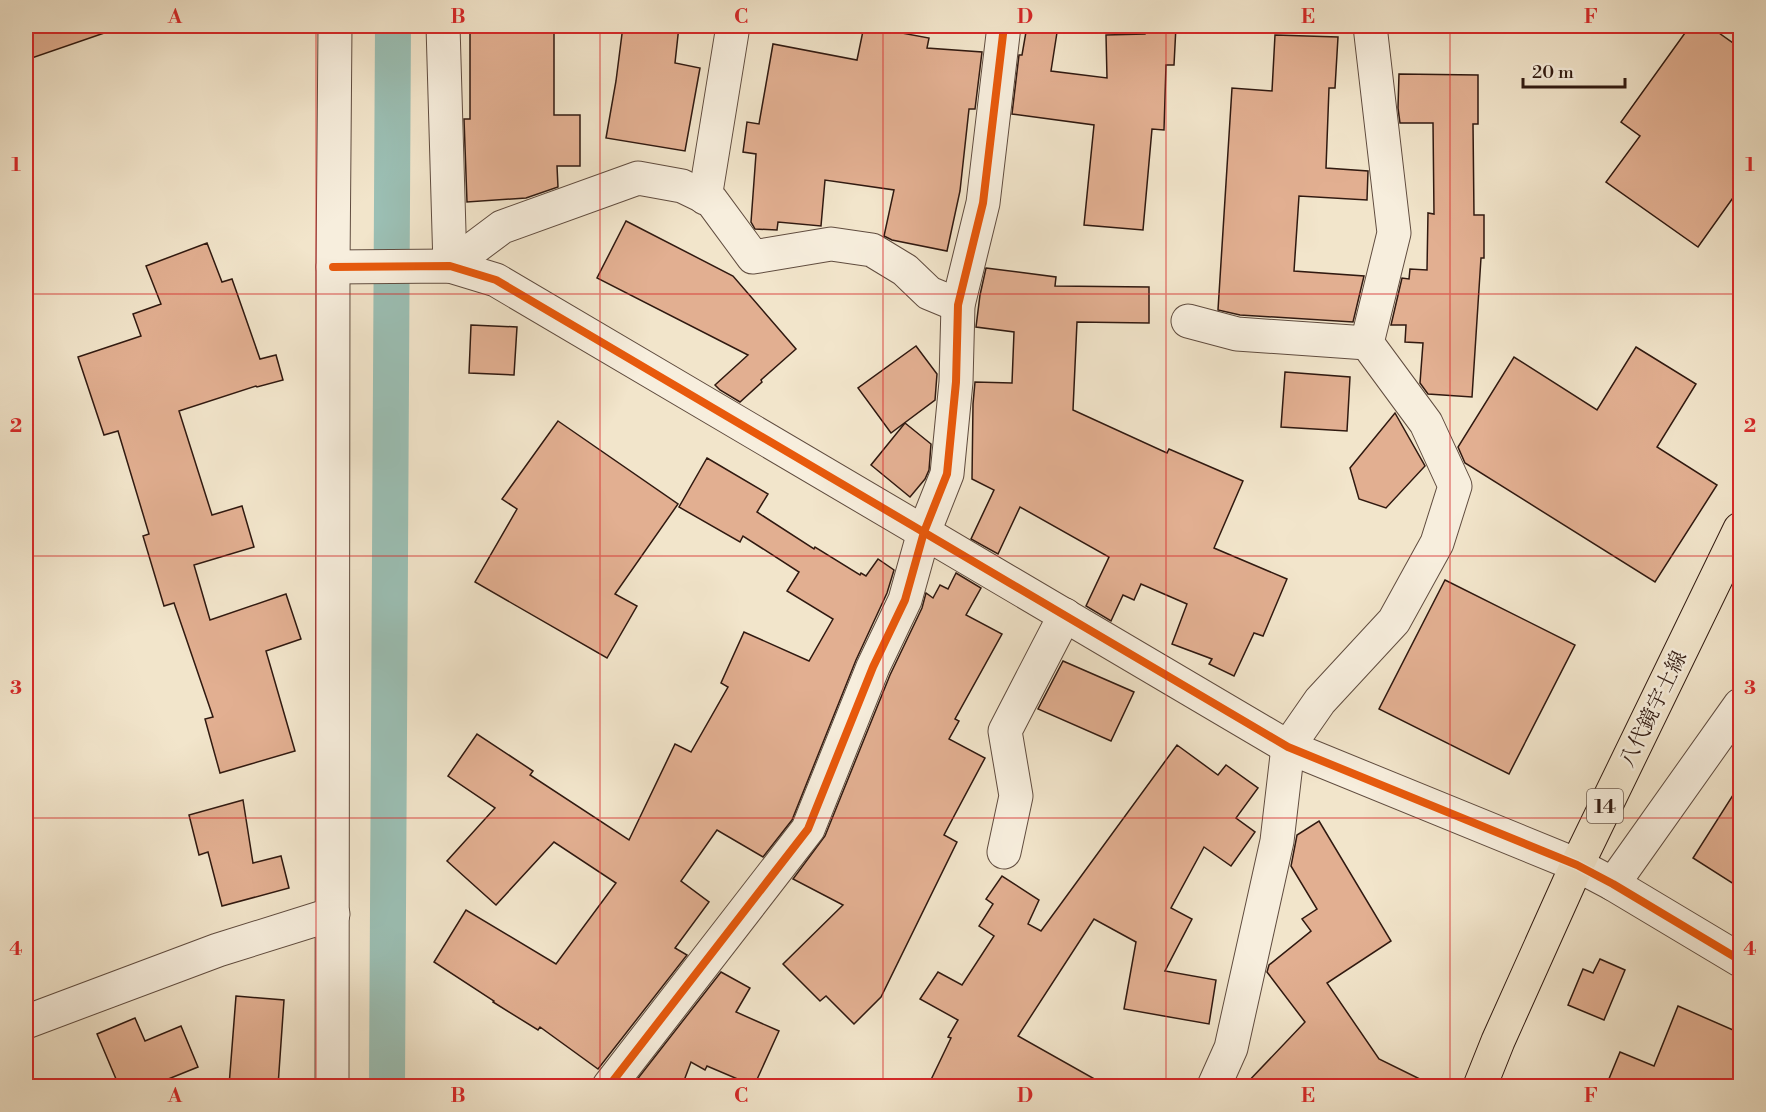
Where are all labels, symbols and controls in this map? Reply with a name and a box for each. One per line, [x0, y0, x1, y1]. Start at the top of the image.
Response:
text: A [167, 5, 183, 30]
text: B [450, 5, 466, 30]
text: C [734, 5, 748, 30]
text: D [1017, 5, 1033, 30]
text: E [1301, 5, 1315, 30]
text: F [1584, 5, 1598, 30]
scale bar [1523, 51, 1625, 89]
text: 20 m [1532, 61, 1574, 84]
text: 1 [11, 153, 21, 178]
text: 1 [1745, 153, 1755, 178]
text: 2 [10, 414, 22, 439]
text: 2 [1744, 414, 1756, 439]
street label: 八代鏡宇土線 [1615, 647, 1693, 772]
text: 3 [10, 676, 22, 701]
text: 3 [1744, 676, 1756, 701]
road number: 14 [1587, 789, 1623, 823]
text: 4 [9, 937, 23, 962]
text: 4 [1743, 937, 1757, 962]
text: A [167, 1084, 183, 1109]
text: B [450, 1084, 466, 1109]
text: C [734, 1084, 748, 1109]
text: D [1017, 1084, 1033, 1109]
text: E [1301, 1084, 1315, 1109]
text: F [1584, 1084, 1598, 1109]

